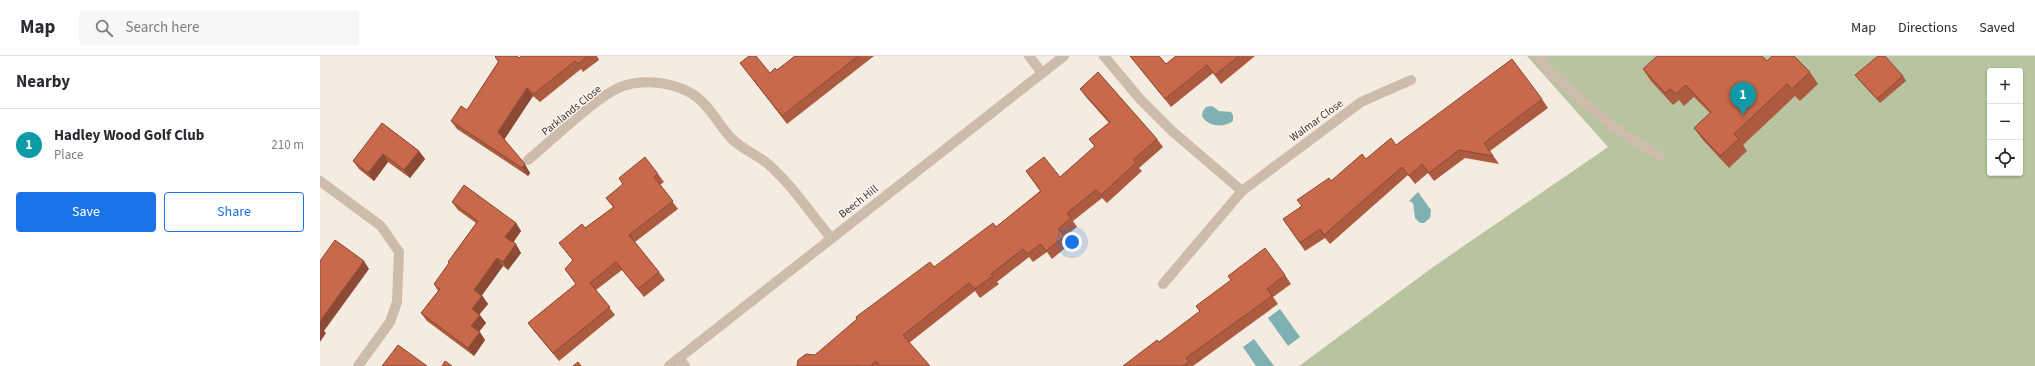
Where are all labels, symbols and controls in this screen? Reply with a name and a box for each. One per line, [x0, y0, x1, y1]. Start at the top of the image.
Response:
search box [79, 10, 359, 46]
text: Map [20, 14, 55, 41]
icon: search [93, 17, 115, 39]
text: Search here [125, 17, 199, 38]
text: Map [1851, 18, 1876, 38]
text: Directions [1898, 18, 1957, 38]
text: Saved [1979, 18, 2015, 38]
map controls [1987, 68, 2023, 176]
button: + [1987, 68, 2023, 104]
text: Nearby [16, 70, 70, 94]
street label: Parklands Close [538, 81, 605, 139]
pin: 1 [1730, 82, 1756, 115]
street label: Walmar Close [1287, 96, 1346, 145]
button: − [1987, 104, 2023, 140]
text: Hadley Wood Golf Club [54, 125, 204, 146]
text: 1 [26, 136, 32, 154]
text: 210 m [271, 136, 304, 154]
button: locate [1987, 140, 2023, 176]
text: Place [54, 146, 83, 164]
street label: Beech Hill [836, 181, 881, 221]
button: Save [16, 192, 156, 232]
button: Share [164, 192, 304, 232]
your location [1062, 232, 1082, 252]

